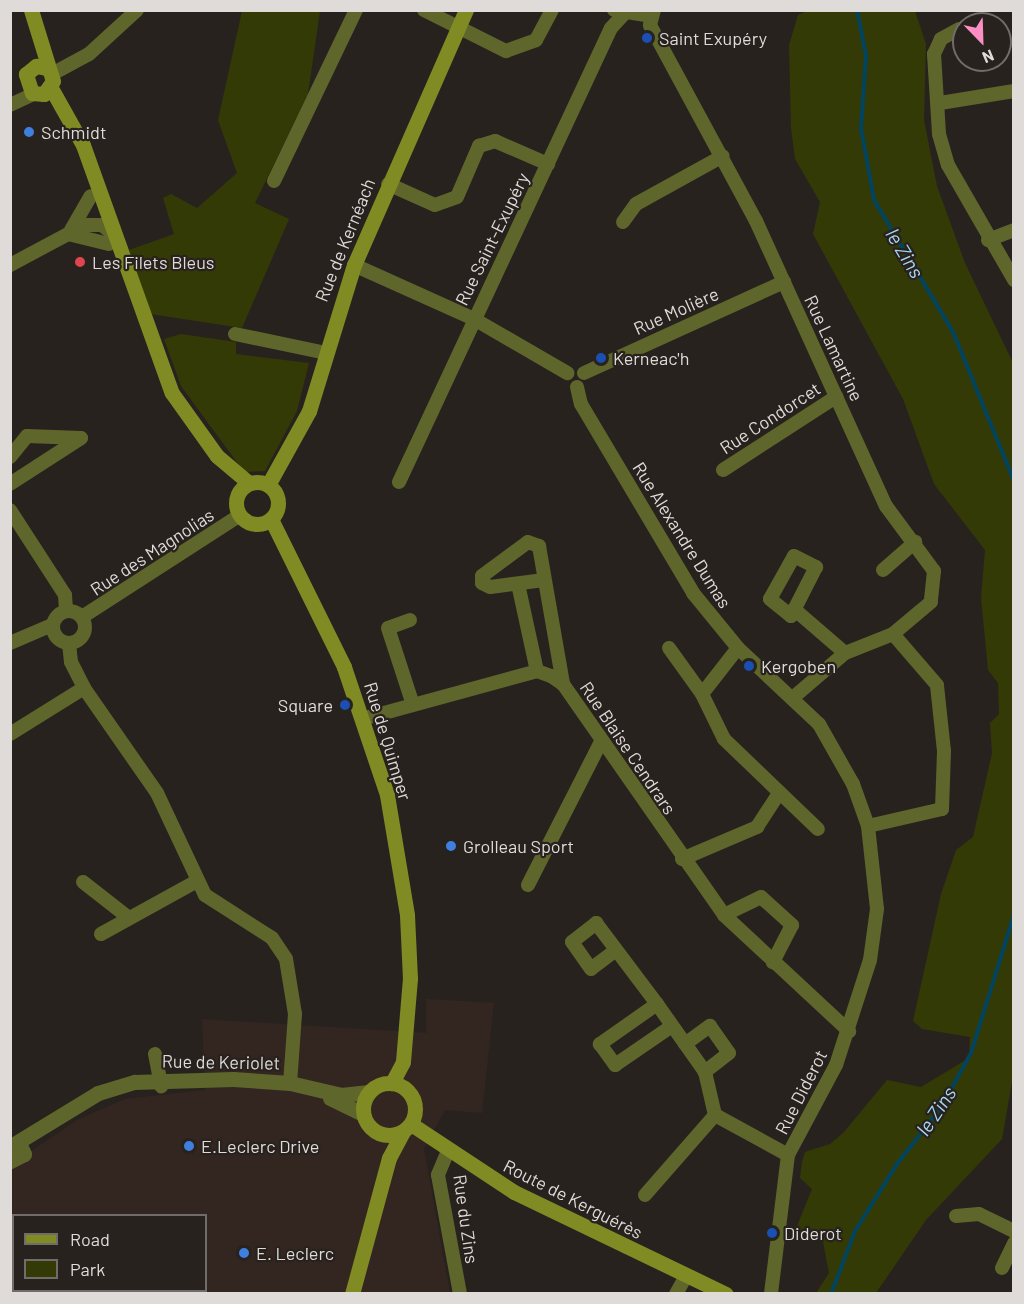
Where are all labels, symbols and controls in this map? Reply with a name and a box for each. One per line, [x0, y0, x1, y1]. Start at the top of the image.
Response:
north arrow [952, 12, 1012, 72]
place label: Saint Exupéry [659, 27, 767, 49]
marker: Saint Exupéry [640, 31, 654, 45]
text: N [980, 46, 997, 68]
place label: Schmidt [41, 121, 106, 143]
marker: Schmidt [22, 125, 36, 139]
street label: Rue Saint-Exupéry [450, 169, 534, 309]
street label: Rue de Kernéach [310, 175, 380, 305]
water label: le Zins [881, 224, 929, 282]
place label: Les Filets Bleus [92, 251, 214, 273]
marker: Les Filets Bleus [73, 255, 87, 269]
street label: Rue Molière [630, 283, 722, 339]
street label: Rue Lamartine [800, 292, 868, 404]
place label: Kerneac'h [613, 347, 689, 369]
marker: Kerneac'h [594, 351, 608, 365]
street label: Rue Condorcet [716, 377, 824, 459]
street label: Rue Alexandre Dumas [628, 458, 736, 612]
street label: Rue des Magnolias [86, 504, 218, 600]
place label: Kergoben [761, 655, 836, 677]
marker: Kergoben [742, 659, 756, 673]
street label: Rue Blaise Cendrars [576, 677, 680, 819]
street label: Rue de Quimper [360, 679, 416, 803]
place label: Square [278, 694, 333, 716]
marker: Square [338, 698, 352, 712]
place label: Grolleau Sport [463, 835, 574, 857]
marker: Grolleau Sport [444, 839, 458, 853]
street label: Rue Diderot [771, 1046, 831, 1138]
street label: Rue de Keriolet [162, 1050, 280, 1074]
water label: le Zins [911, 1082, 961, 1140]
place label: E.Leclerc Drive [201, 1135, 319, 1157]
marker: E.Leclerc Drive [182, 1139, 196, 1153]
street label: Route de Kerguérès [500, 1155, 646, 1243]
street label: Rue du Zins [449, 1173, 483, 1265]
legend [12, 1214, 207, 1292]
place label: Diderot [784, 1222, 842, 1244]
marker: Diderot [765, 1226, 779, 1240]
text: Road [70, 1228, 110, 1250]
place label: E. Leclerc [256, 1242, 334, 1264]
marker: E. Leclerc [237, 1246, 251, 1260]
text: Park [70, 1258, 105, 1280]

